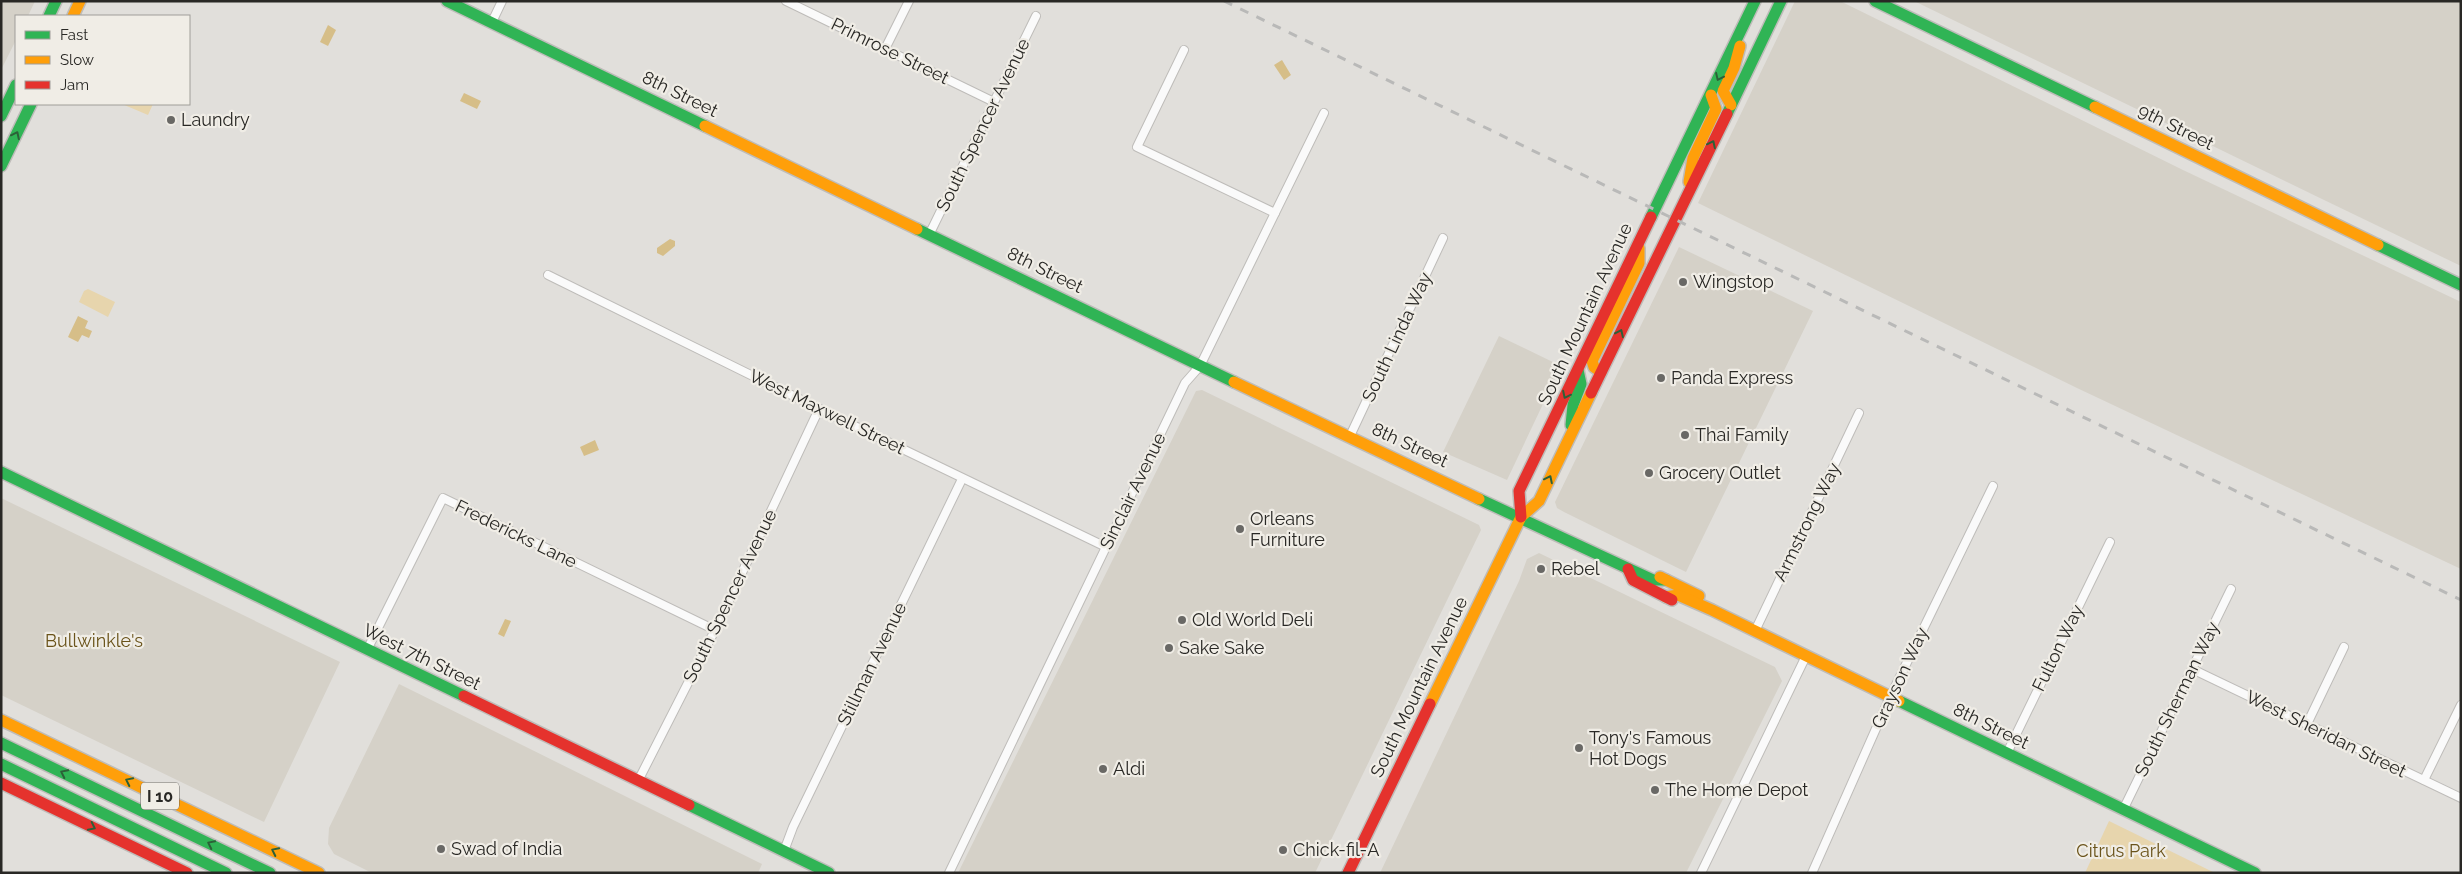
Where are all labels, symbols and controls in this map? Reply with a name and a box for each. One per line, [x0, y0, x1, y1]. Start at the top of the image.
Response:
street label: Primrose Street [828, 13, 953, 88]
legend [15, 15, 190, 105]
text: Fast [60, 26, 88, 44]
street label: South Spencer Avenue [931, 34, 1034, 215]
text: Slow [60, 51, 94, 69]
street label: 8th Street [639, 66, 722, 121]
one-way arrow [1715, 72, 1726, 81]
text: Jam [60, 76, 89, 94]
street label: 9th Street [2135, 99, 2217, 154]
place label: Laundry [181, 109, 250, 130]
marker: Laundry [165, 114, 177, 126]
one-way arrow [10, 131, 21, 140]
one-way arrow [1706, 140, 1716, 149]
street label: South Mountain Avenue [1533, 219, 1636, 408]
street label: 8th Street [1004, 242, 1087, 297]
street label: South Linda Way [1357, 268, 1436, 405]
place label: Wingstop [1693, 271, 1774, 292]
marker: Wingstop [1677, 276, 1689, 288]
one-way arrow [1614, 329, 1624, 338]
street label: West Maxwell Street [746, 365, 909, 458]
place label: Panda Express [1671, 367, 1793, 388]
marker: Panda Express [1655, 372, 1667, 384]
one-way arrow [1562, 390, 1572, 399]
street label: 8th Street [1369, 418, 1452, 471]
place label: Thai Family [1695, 424, 1789, 445]
street label: Sinclair Avenue [1095, 429, 1170, 552]
marker: Thai Family [1679, 429, 1691, 441]
street label: Armstrong Way [1769, 459, 1844, 584]
place label: Grocery Outlet [1659, 462, 1781, 483]
marker: Grocery Outlet [1643, 467, 1655, 479]
one-way arrow [1543, 475, 1553, 484]
street label: Fredericks Lane [452, 495, 581, 572]
street label: South Spencer Avenue [678, 505, 781, 686]
place label: Orleans Furniture [1250, 508, 1325, 550]
marker: Orleans Furniture [1234, 523, 1246, 535]
place label: Rebel [1551, 558, 1600, 579]
marker: Rebel [1535, 563, 1547, 575]
street label: South Mountain Avenue [1366, 593, 1472, 781]
street label: Stillman Avenue [833, 598, 911, 729]
street label: Fulton Way [2028, 601, 2088, 695]
place label: Old World Deli [1192, 609, 1313, 630]
marker: Old World Deli [1176, 614, 1188, 626]
street label: South Sherman Way [2130, 618, 2223, 780]
street label: West 7th Street [360, 619, 484, 694]
street label: Grayson Way [1867, 624, 1932, 732]
park label: Bullwinkle's [45, 630, 143, 651]
place label: Sake Sake [1179, 637, 1265, 658]
marker: Sake Sake [1163, 642, 1175, 654]
street label: West Sheridan Street [2243, 686, 2410, 782]
street label: 8th Street [1950, 698, 2033, 753]
place label: Tony's Famous Hot Dogs [1589, 727, 1712, 769]
marker: Tony's Famous Hot Dogs [1573, 742, 1585, 754]
place label: Aldi [1113, 758, 1145, 779]
marker: Aldi [1097, 763, 1109, 775]
one-way arrow [61, 770, 70, 780]
one-way arrow [125, 777, 134, 787]
place label: The Home Depot [1665, 779, 1808, 800]
road number: I 10 [141, 782, 179, 809]
marker: The Home Depot [1649, 784, 1661, 796]
one-way arrow [87, 821, 96, 831]
place label: Swad of India [451, 838, 562, 859]
place label: Chick-fil-A [1293, 839, 1379, 860]
one-way arrow [207, 840, 216, 850]
park label: Citrus Park [2076, 840, 2166, 861]
marker: Swad of India [435, 843, 447, 855]
marker: Chick-fil-A [1277, 844, 1289, 856]
one-way arrow [271, 847, 280, 857]

